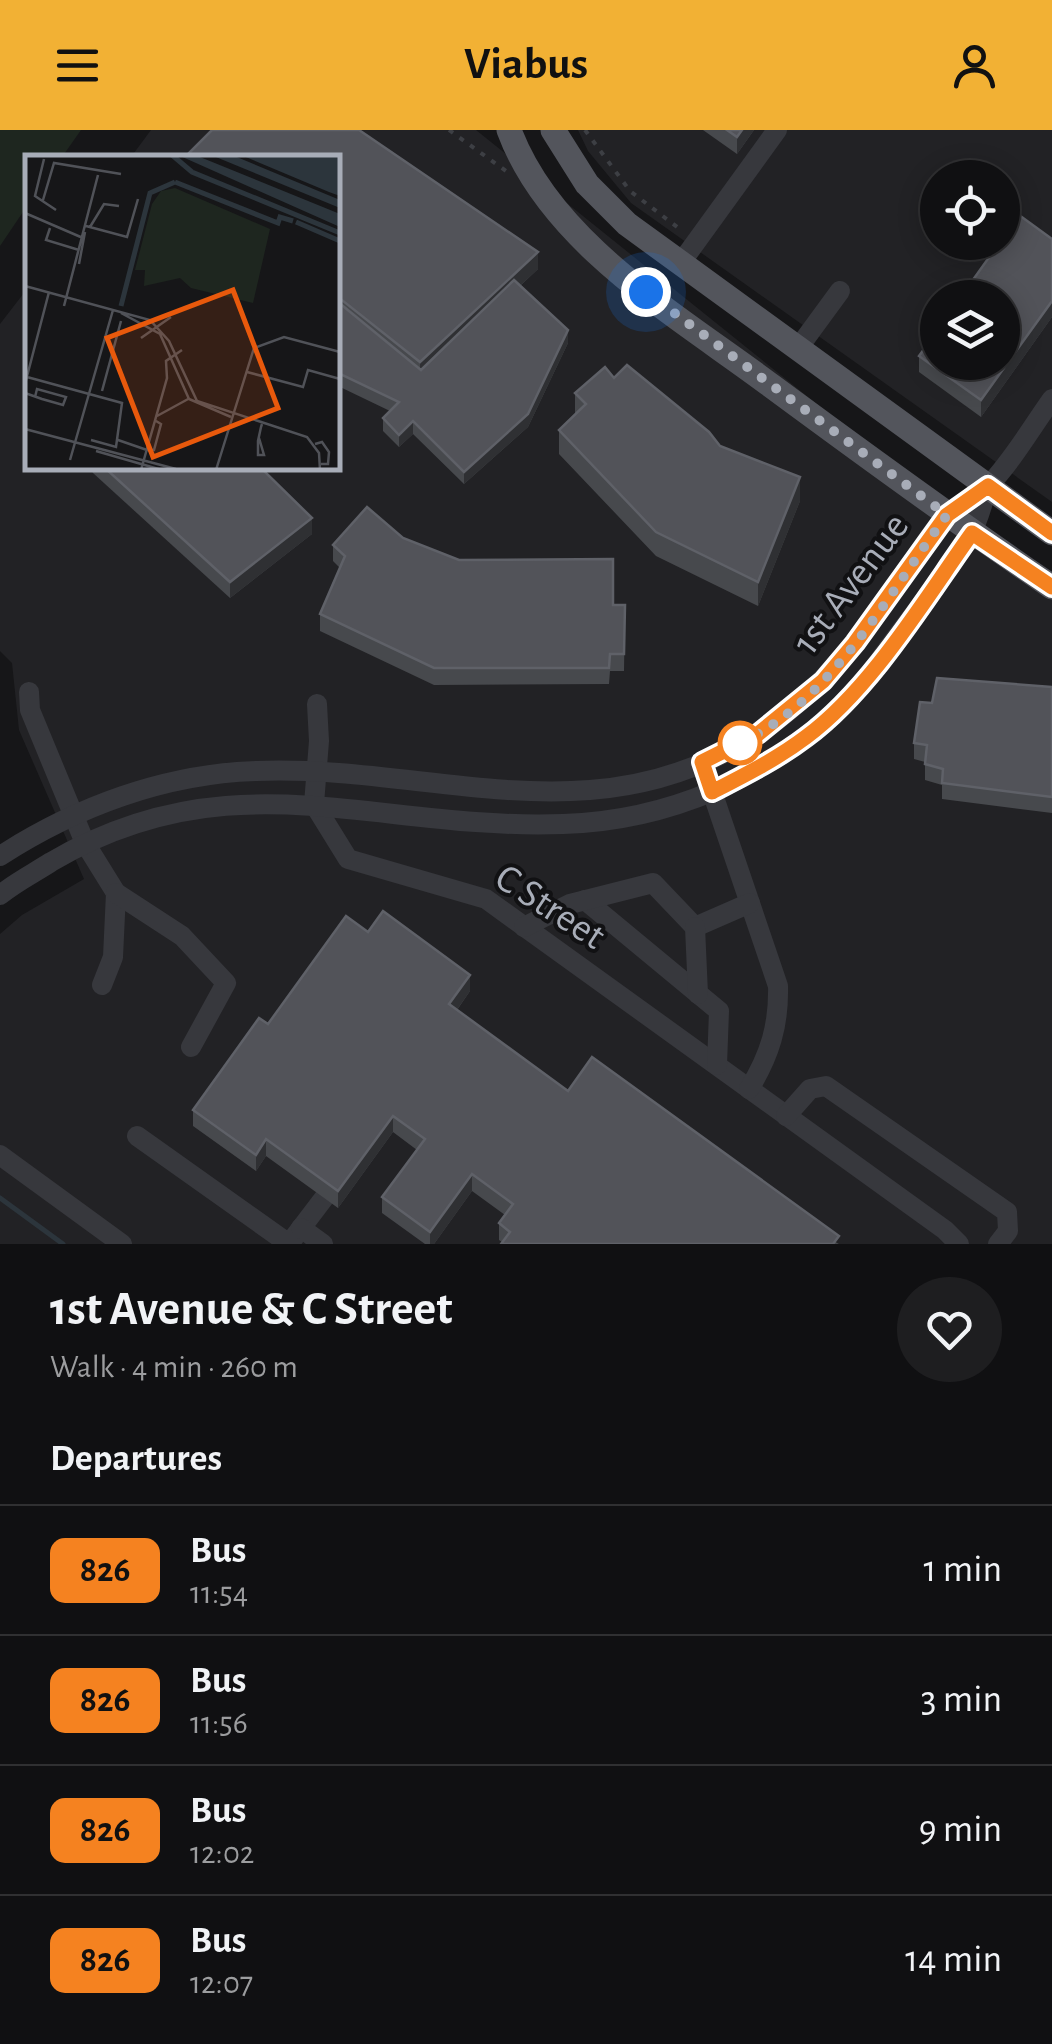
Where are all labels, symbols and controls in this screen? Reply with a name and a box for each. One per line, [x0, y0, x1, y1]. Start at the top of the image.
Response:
icon: menu [50, 38, 105, 93]
icon: person [947, 38, 1002, 93]
text: Viabus [464, 42, 588, 87]
inset map [25, 155, 340, 470]
map controls [920, 160, 1020, 380]
button: locate [920, 160, 1020, 260]
your location [621, 267, 671, 317]
button: layers [920, 280, 1020, 380]
street label: 1st Avenue [786, 506, 916, 662]
unlabelled marker [719, 722, 761, 764]
street label: C Street [488, 857, 612, 957]
button: heart [897, 1277, 1002, 1382]
text: 1st Avenue & C Street [50, 1286, 452, 1334]
text: Walk · 4 min · 260 m [50, 1351, 298, 1383]
text: Departures [50, 1440, 222, 1478]
text: Bus [190, 1532, 246, 1570]
text: 1 min [923, 1551, 1002, 1589]
text: 826 [80, 1553, 130, 1588]
text: 11:54 [190, 1577, 248, 1609]
text: Bus [190, 1662, 246, 1700]
text: 3 min [921, 1681, 1002, 1719]
text: 826 [80, 1683, 130, 1718]
text: 11:56 [190, 1707, 248, 1739]
text: Bus [190, 1792, 246, 1830]
text: 9 min [919, 1811, 1002, 1849]
text: 826 [80, 1813, 130, 1848]
text: 12:02 [190, 1837, 254, 1869]
text: Bus [190, 1922, 246, 1960]
text: 14 min [905, 1941, 1002, 1979]
text: 826 [80, 1943, 130, 1978]
text: 12:07 [190, 1967, 253, 1999]

